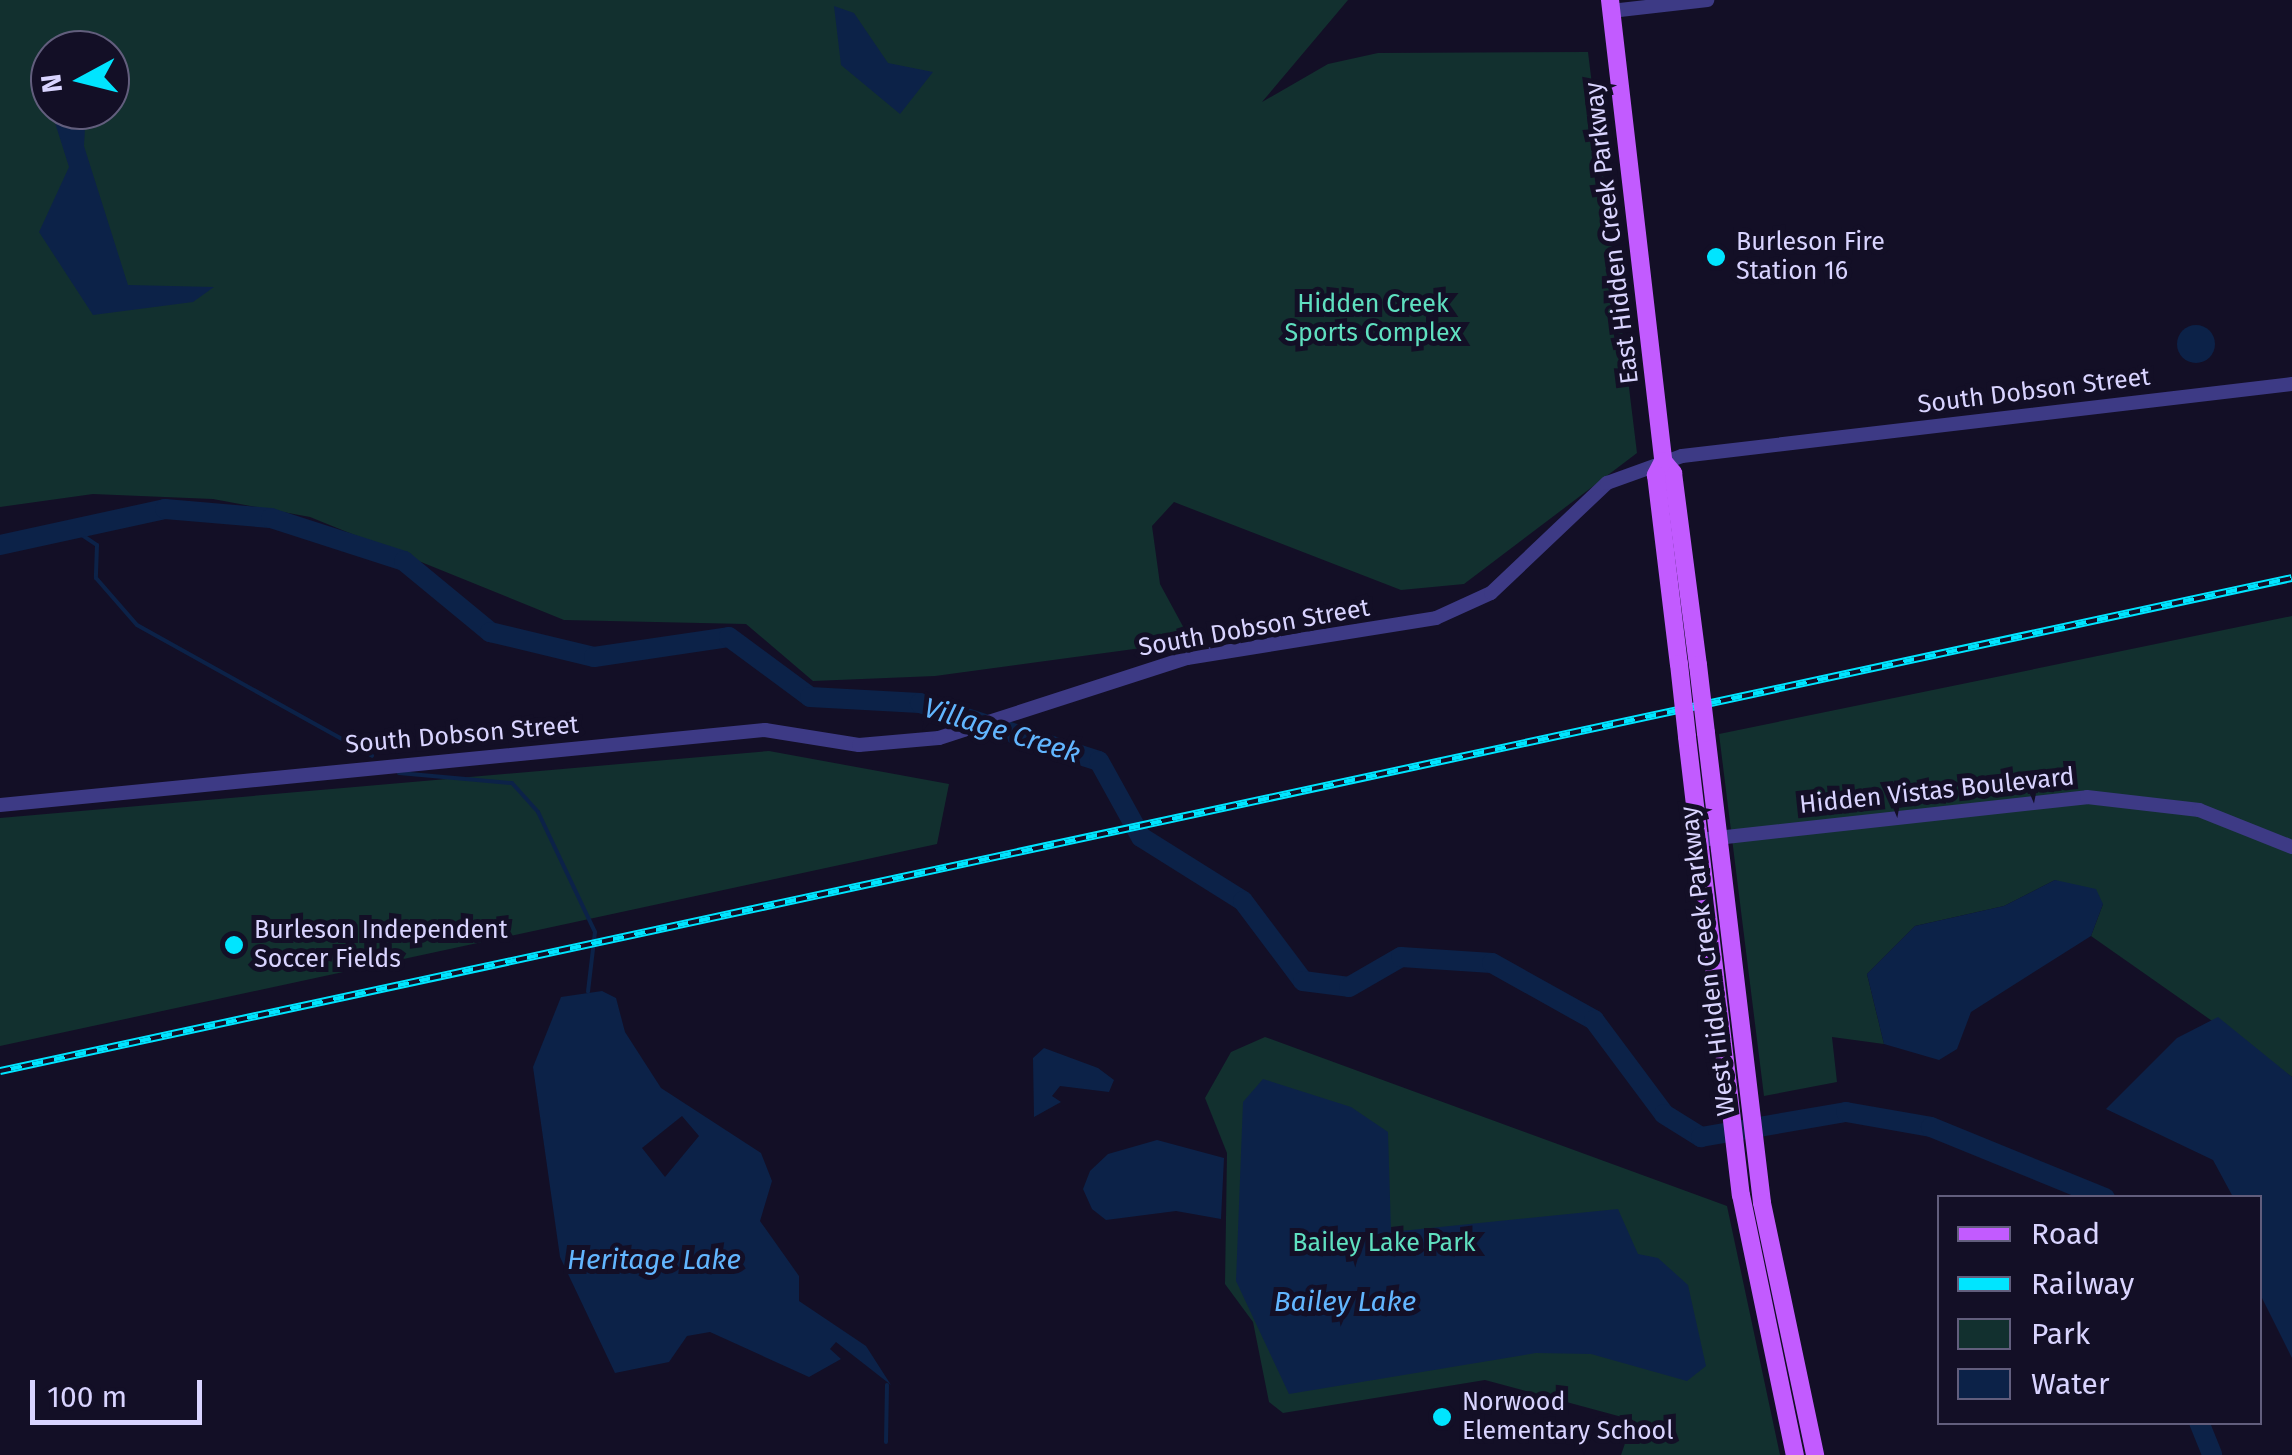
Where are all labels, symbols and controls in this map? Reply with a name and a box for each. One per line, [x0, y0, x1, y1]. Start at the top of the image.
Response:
north arrow [30, 30, 130, 130]
text: N [34, 72, 69, 95]
street label: East Hidden Creek Parkway [1579, 80, 1645, 386]
place label: Burleson Fire Station 16 [1736, 228, 1885, 287]
marker: Burleson Fire Station 16 [1705, 246, 1727, 268]
park label: Hidden Creek Sports Complex [1284, 290, 1462, 349]
street label: South Dobson Street [1916, 362, 2152, 420]
street label: South Dobson Street [1136, 593, 1372, 663]
water label: Village Creek [920, 691, 1084, 771]
street label: South Dobson Street [344, 710, 580, 760]
street label: Hidden Vistas Boulevard [1798, 762, 2076, 820]
street label: West Hidden Creek Parkway [1674, 804, 1742, 1118]
place label: Burleson Independent Soccer Fields [254, 916, 508, 975]
marker: Burleson Independent Soccer Fields [223, 934, 245, 956]
legend [1937, 1195, 2262, 1425]
text: Road [2031, 1216, 2100, 1252]
park label: Bailey Lake Park [1292, 1228, 1476, 1258]
water label: Heritage Lake [567, 1243, 741, 1277]
text: Railway [2031, 1266, 2134, 1302]
water label: Bailey Lake [1274, 1285, 1416, 1319]
text: Park [2031, 1316, 2090, 1352]
scale bar [35, 1360, 208, 1422]
text: Water [2031, 1366, 2110, 1402]
text: 100 m [47, 1379, 127, 1415]
place label: Norwood Elementary School [1462, 1388, 1673, 1447]
marker: Norwood Elementary School [1431, 1406, 1453, 1428]

